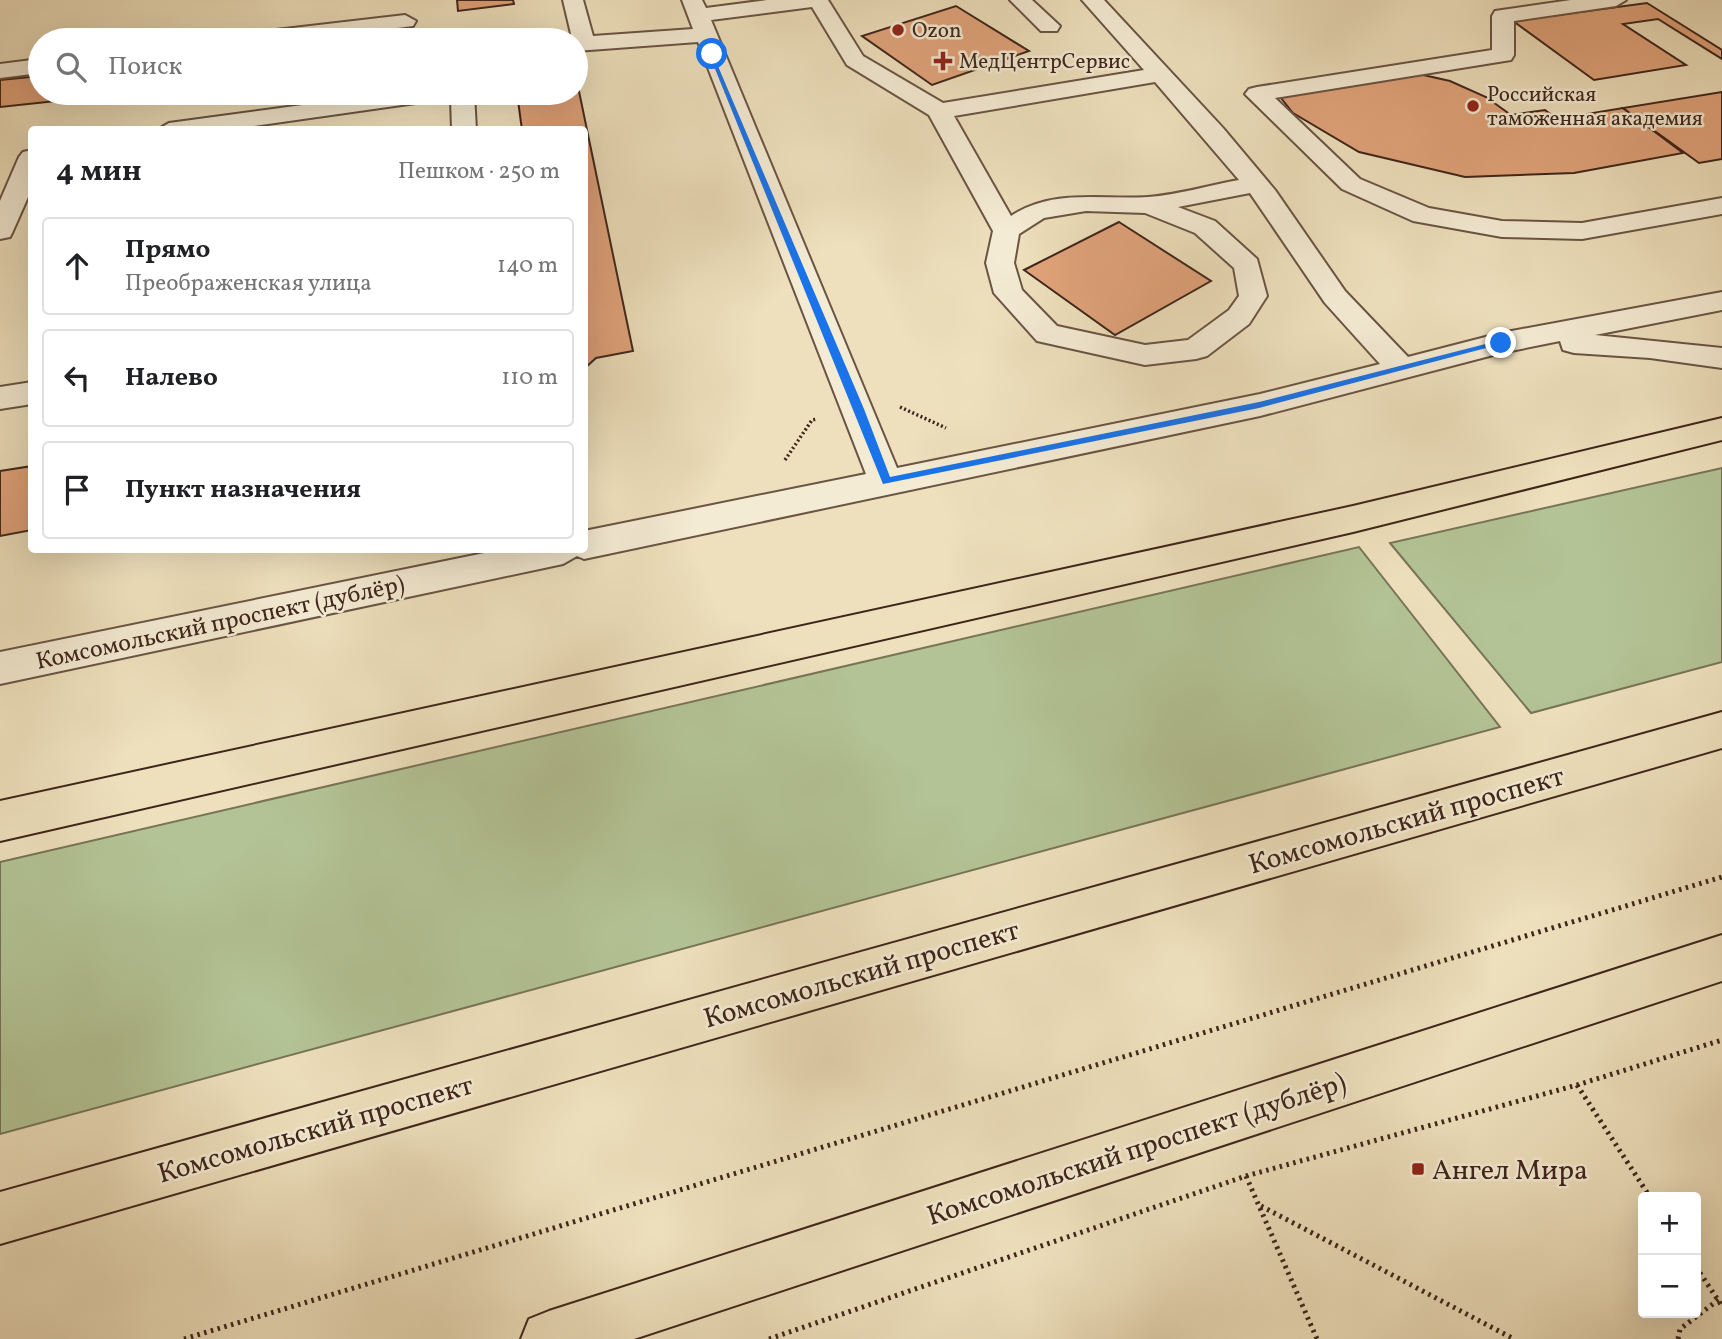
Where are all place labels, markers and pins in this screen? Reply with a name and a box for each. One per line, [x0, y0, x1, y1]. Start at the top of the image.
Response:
place label: Ozon [912, 17, 962, 46]
marker: Ozon [890, 22, 906, 38]
place label: МедЦентрСервис [959, 48, 1130, 77]
marker: МедЦентрСервис [933, 51, 953, 71]
place label: Российская таможенная академия [1487, 81, 1703, 134]
marker: Российская таможенная академия [1465, 98, 1481, 114]
place label: Ангел Мира [1432, 1152, 1588, 1191]
marker: Ангел Мира [1410, 1161, 1426, 1177]

